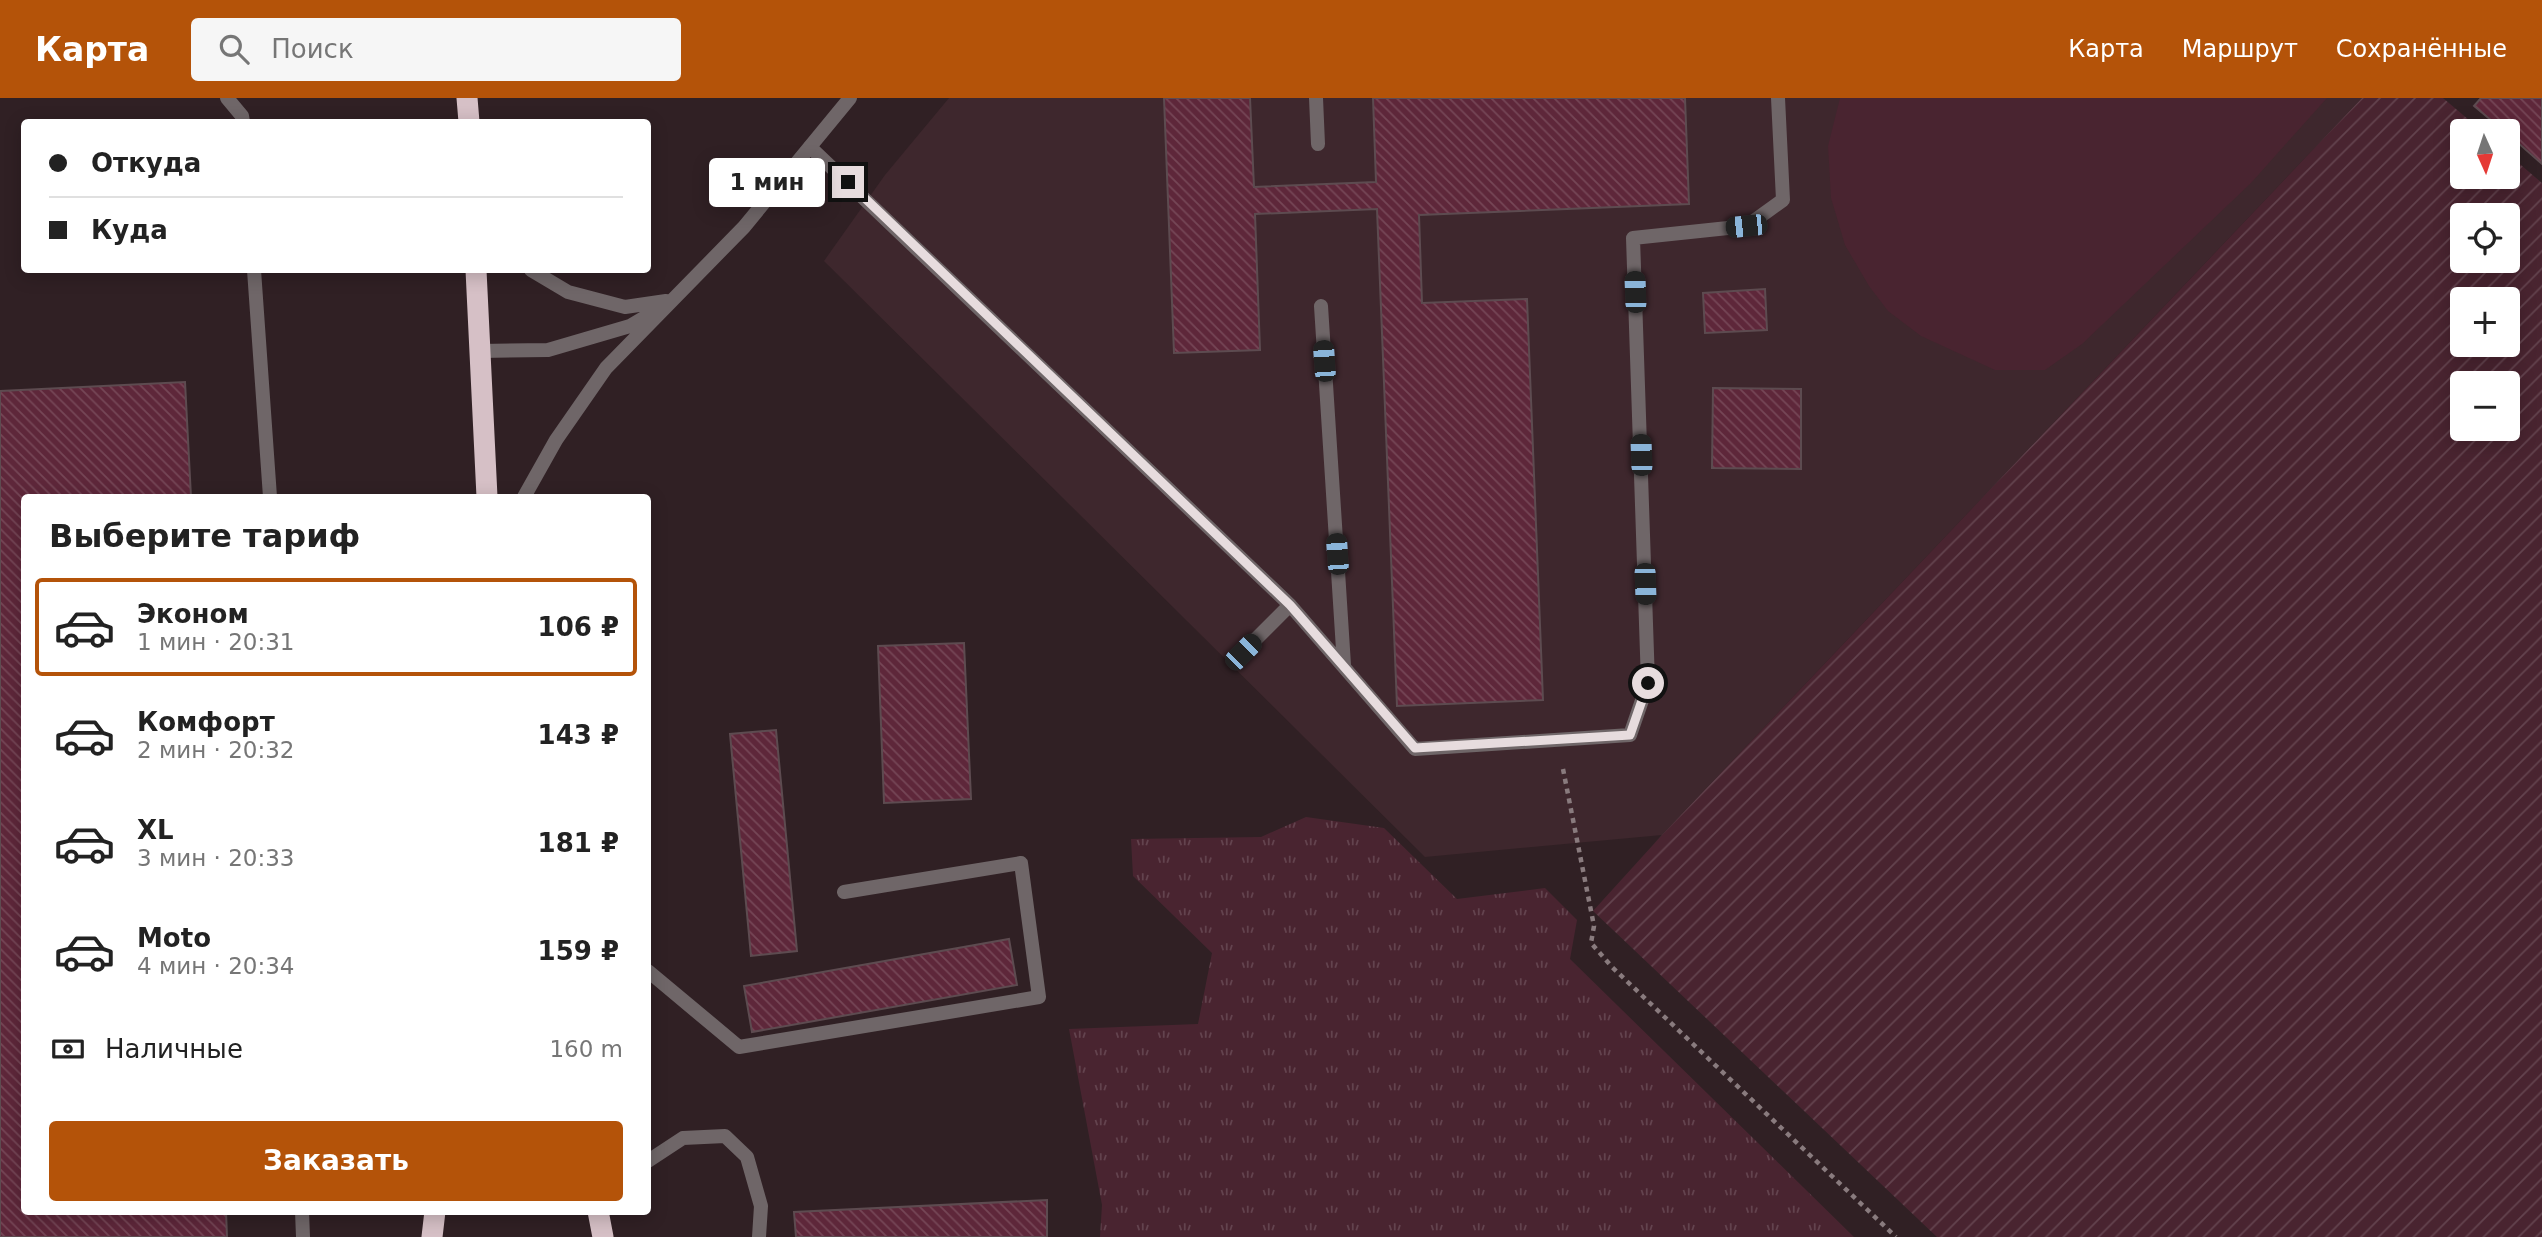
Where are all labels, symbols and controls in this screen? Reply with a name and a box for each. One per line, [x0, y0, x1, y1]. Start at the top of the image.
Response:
search box [191, 18, 681, 81]
text: Карта [35, 30, 149, 69]
icon: search [215, 30, 253, 68]
text: Поиск [271, 34, 354, 64]
text: Карта [2068, 35, 2144, 63]
text: Маршрут [2182, 35, 2298, 63]
text: Сохранённые [2336, 35, 2507, 63]
north arrow [2450, 119, 2520, 189]
map controls [2450, 119, 2520, 441]
text: Откуда [91, 148, 201, 178]
callout: 1 мин [708, 158, 824, 206]
route end [832, 166, 864, 198]
text: 1 мин [730, 169, 804, 195]
button: locate [2450, 203, 2520, 273]
car [1725, 213, 1768, 239]
text: Куда [91, 215, 168, 245]
car [1624, 271, 1647, 313]
button: + [2450, 287, 2520, 357]
car [1313, 339, 1336, 383]
button: − [2450, 371, 2520, 441]
car [1630, 434, 1653, 476]
text: Выберите тариф [49, 517, 360, 555]
car [1326, 532, 1349, 576]
car [1634, 563, 1657, 605]
icon: car [53, 596, 116, 659]
text: Эконом [137, 599, 249, 629]
text: 106 ₽ [538, 612, 619, 642]
text: 1 мин · 20:31 [137, 629, 295, 655]
car [1221, 630, 1266, 674]
route start [1632, 667, 1664, 699]
icon: car [53, 704, 116, 767]
text: Комфорт [137, 707, 275, 737]
text: 143 ₽ [538, 720, 619, 750]
text: 2 мин · 20:32 [137, 737, 295, 763]
icon: car [53, 812, 116, 875]
text: XL [137, 815, 174, 845]
text: 181 ₽ [538, 828, 619, 858]
text: 3 мин · 20:33 [137, 845, 295, 871]
icon: car [53, 920, 116, 983]
text: Moto [137, 923, 211, 953]
text: 159 ₽ [538, 936, 619, 966]
text: 4 мин · 20:34 [137, 953, 295, 979]
icon: cash [49, 1030, 87, 1068]
text: Наличные [105, 1034, 243, 1064]
text: 160 m [549, 1036, 623, 1062]
button: Заказать [49, 1121, 623, 1201]

